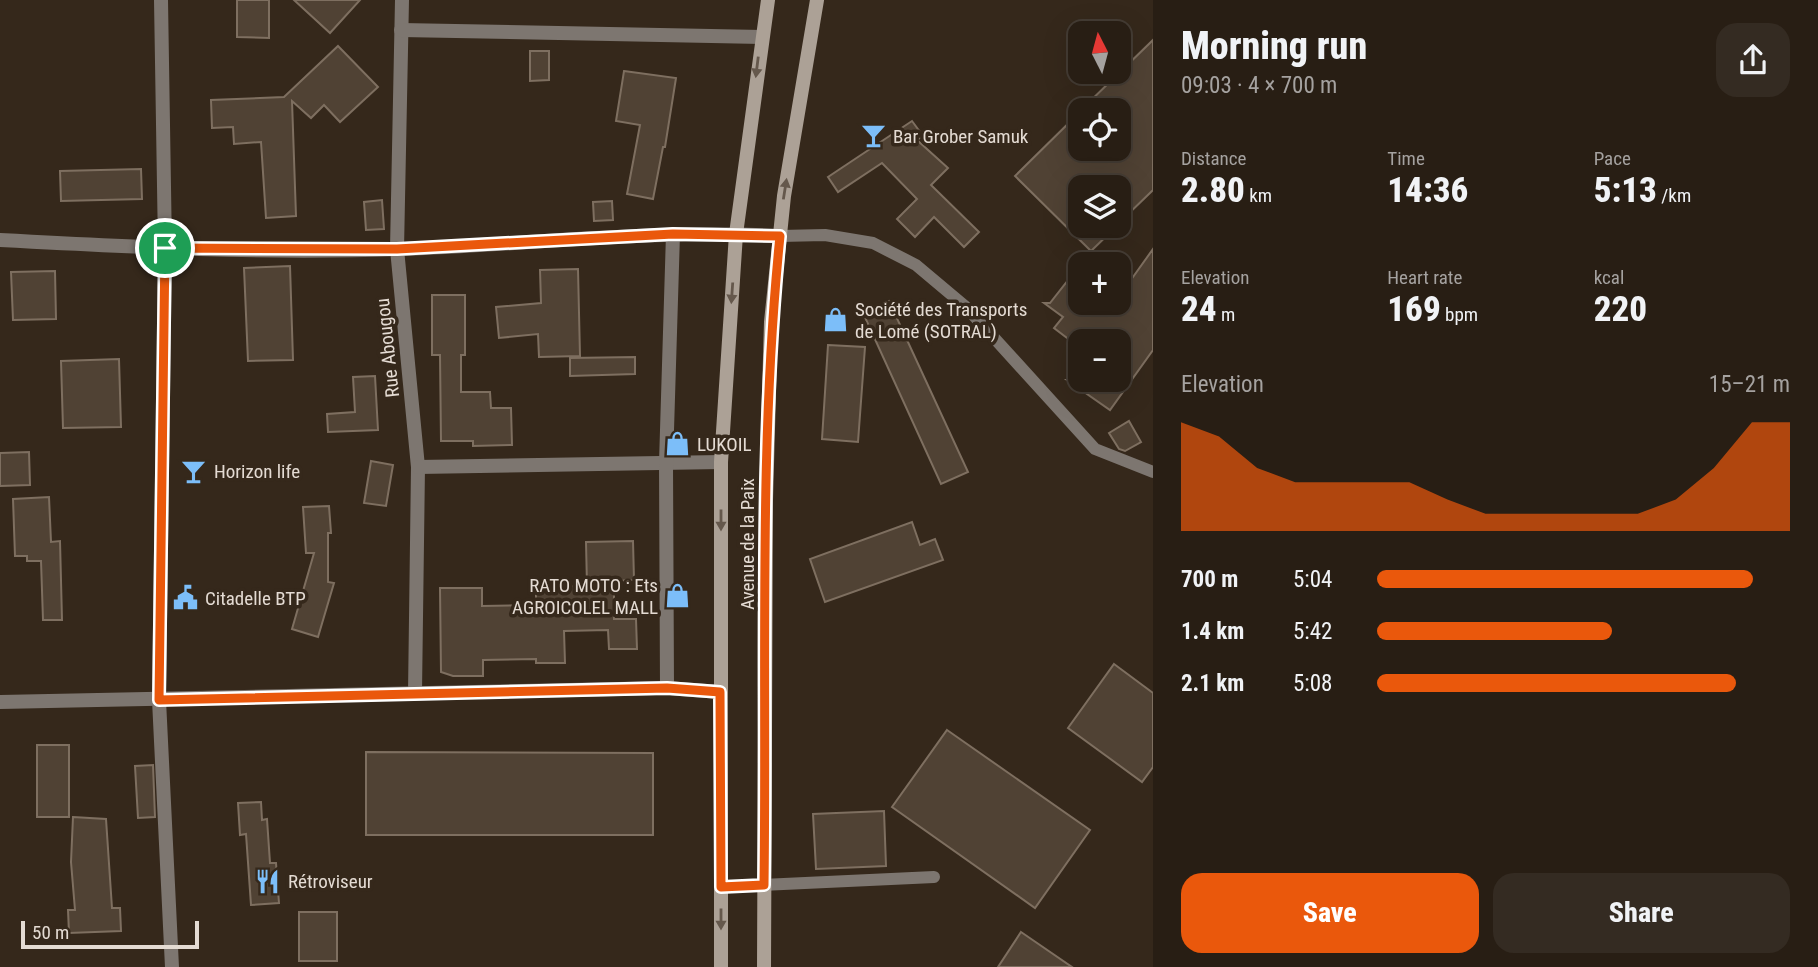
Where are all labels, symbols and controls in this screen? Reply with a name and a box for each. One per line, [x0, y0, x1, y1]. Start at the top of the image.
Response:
north arrow [1068, 21, 1130, 84]
map controls [1068, 21, 1131, 392]
button: share [1716, 23, 1790, 97]
text: Morning run [1181, 24, 1367, 68]
one-way arrow [752, 57, 763, 79]
text: 09:03 · 4 × 700 m [1181, 72, 1337, 99]
button: locate [1068, 98, 1131, 161]
bar icon: Bar Grober Samuk [859, 122, 887, 150]
place label: Bar Grober Samuk [893, 125, 1029, 148]
text: Distance [1181, 147, 1246, 170]
text: Time [1387, 147, 1425, 170]
text: Pace [1594, 147, 1631, 170]
text: 2.80 [1181, 170, 1245, 211]
text: 14:36 [1387, 170, 1468, 211]
text: 5:13 [1594, 170, 1657, 211]
button: layers [1068, 175, 1131, 238]
one-way arrow [780, 178, 791, 200]
text: km [1245, 184, 1272, 207]
text: /km [1657, 184, 1691, 207]
pin [135, 218, 195, 278]
icon: arrive [146, 229, 184, 267]
button: + [1068, 252, 1131, 315]
text: Elevation [1181, 266, 1249, 289]
text: Heart rate [1387, 266, 1462, 289]
text: kcal [1594, 266, 1624, 289]
one-way arrow [726, 283, 737, 305]
text: 24 [1181, 289, 1217, 330]
text: 169 [1387, 289, 1441, 330]
text: 220 [1594, 289, 1647, 330]
street label: Rue Abougou [371, 297, 404, 399]
place label: Société des Transports de Lomé (SOTRAL) [855, 298, 1027, 343]
text: m [1217, 303, 1235, 326]
text: bpm [1441, 303, 1478, 326]
shop icon: Société des Transports de Lomé (SOTRAL) [821, 306, 849, 334]
button: − [1068, 329, 1131, 392]
text: Elevation [1181, 371, 1264, 398]
text: 15–21 m [1709, 371, 1790, 398]
shop icon: LUKOIL [663, 430, 691, 458]
place label: LUKOIL [697, 433, 752, 456]
bar icon: Horizon life [180, 457, 208, 485]
place label: Horizon life [214, 460, 300, 483]
street label: Avenue de la Paix [736, 478, 759, 610]
one-way arrow [715, 510, 727, 532]
text: 700 m [1181, 566, 1238, 593]
text: 5:04 [1293, 566, 1332, 593]
place label: RATO MOTO : Ets AGROICOLEL MALL [512, 574, 658, 619]
shop icon: RATO MOTO : Ets AGROICOLEL MALL [664, 582, 692, 610]
public building icon: Citadelle BTP [171, 584, 199, 612]
place label: Citadelle BTP [205, 587, 306, 610]
text: 1.4 km [1181, 618, 1244, 645]
text: 5:42 [1293, 618, 1332, 645]
text: 2.1 km [1181, 670, 1244, 697]
text: 5:08 [1293, 670, 1332, 697]
restaurant icon: Rétroviseur [254, 867, 282, 895]
place label: Rétroviseur [288, 870, 373, 893]
button: Save [1181, 873, 1479, 953]
button: Share [1493, 873, 1790, 953]
one-way arrow [715, 909, 727, 931]
scale bar [21, 918, 200, 950]
text: 50 m [32, 921, 69, 944]

